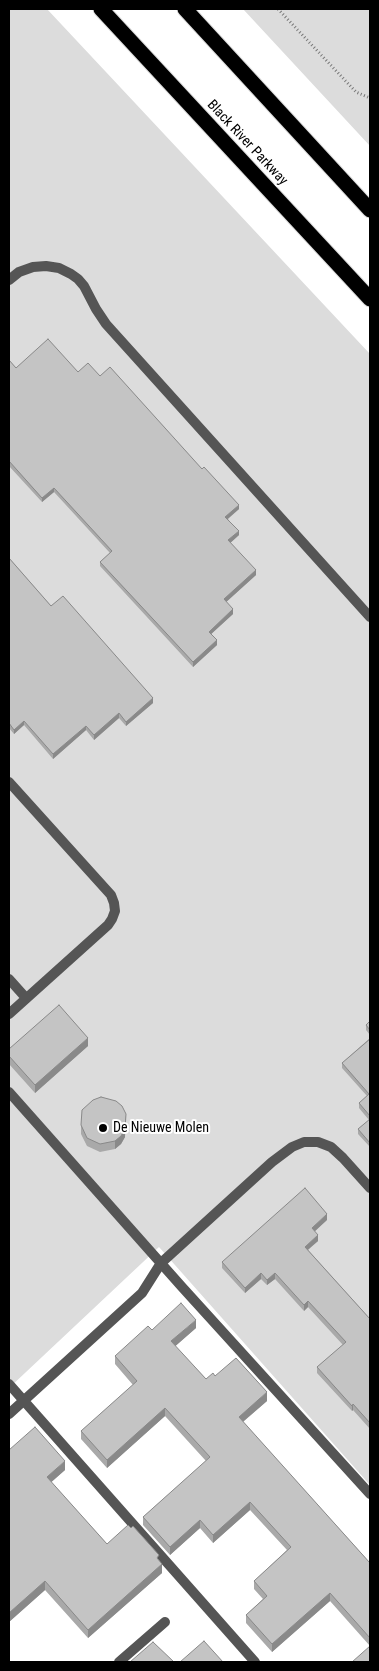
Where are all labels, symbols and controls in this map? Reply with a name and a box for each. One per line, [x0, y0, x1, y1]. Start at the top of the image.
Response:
street label: Black River Parkway [203, 97, 291, 189]
place label: De Nieuwe Molen [113, 1120, 209, 1136]
marker: De Nieuwe Molen [97, 1122, 109, 1134]

